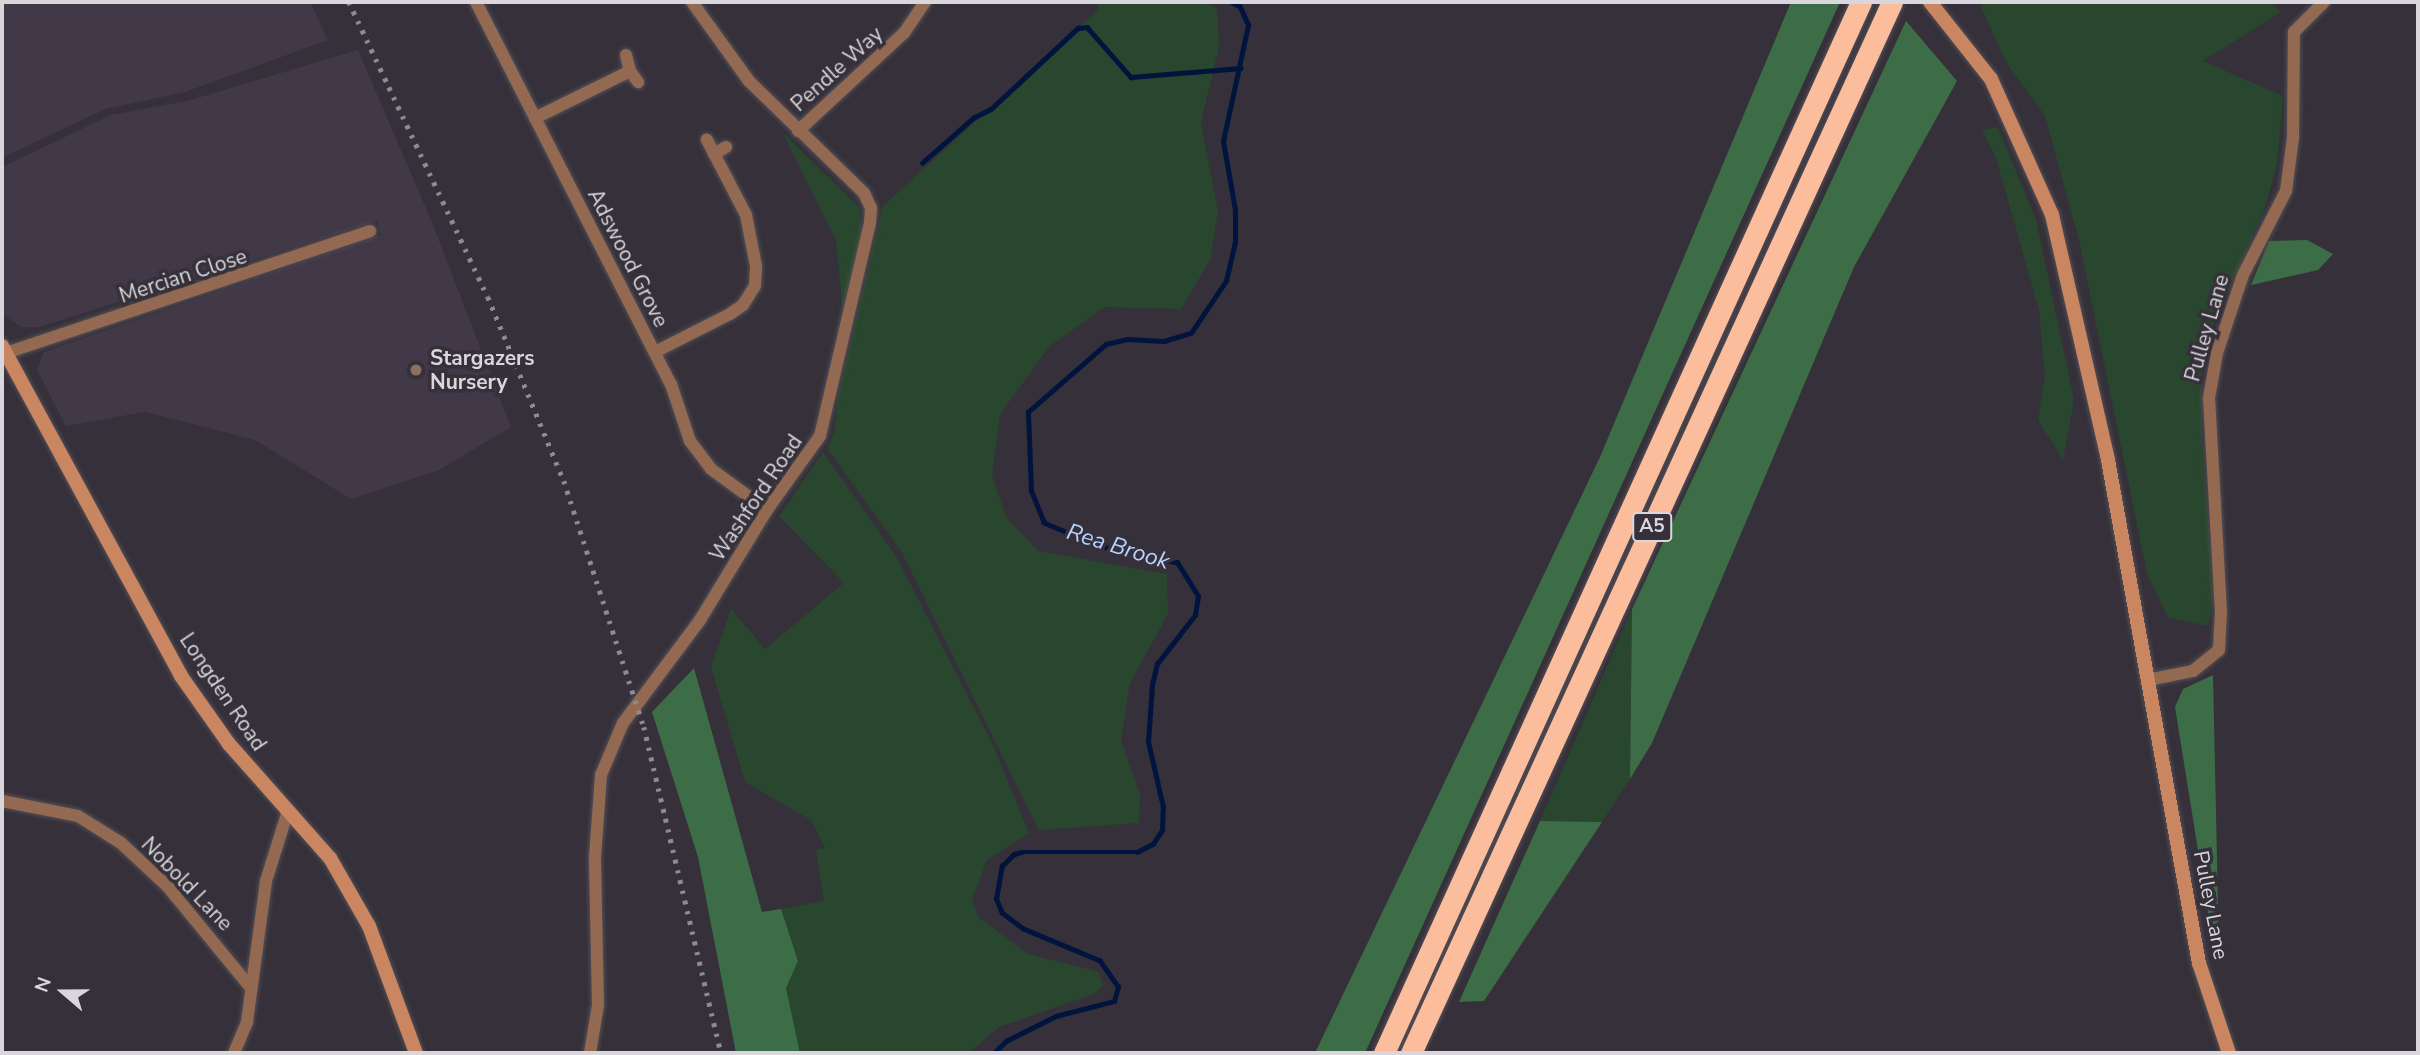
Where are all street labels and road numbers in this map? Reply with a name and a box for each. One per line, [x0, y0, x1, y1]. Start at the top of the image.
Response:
street label: Pendle Way [786, 21, 888, 117]
street label: Adswood Grove [582, 185, 674, 331]
street label: Mercian Close [116, 244, 250, 308]
street label: Pulley Lane [2180, 272, 2234, 384]
street label: Washford Road [704, 430, 808, 566]
road number: A5 [1631, 512, 1673, 542]
street label: Longden Road [174, 628, 272, 756]
street label: Nobold Lane [136, 832, 238, 936]
street label: Pulley Lane [2188, 849, 2234, 961]

